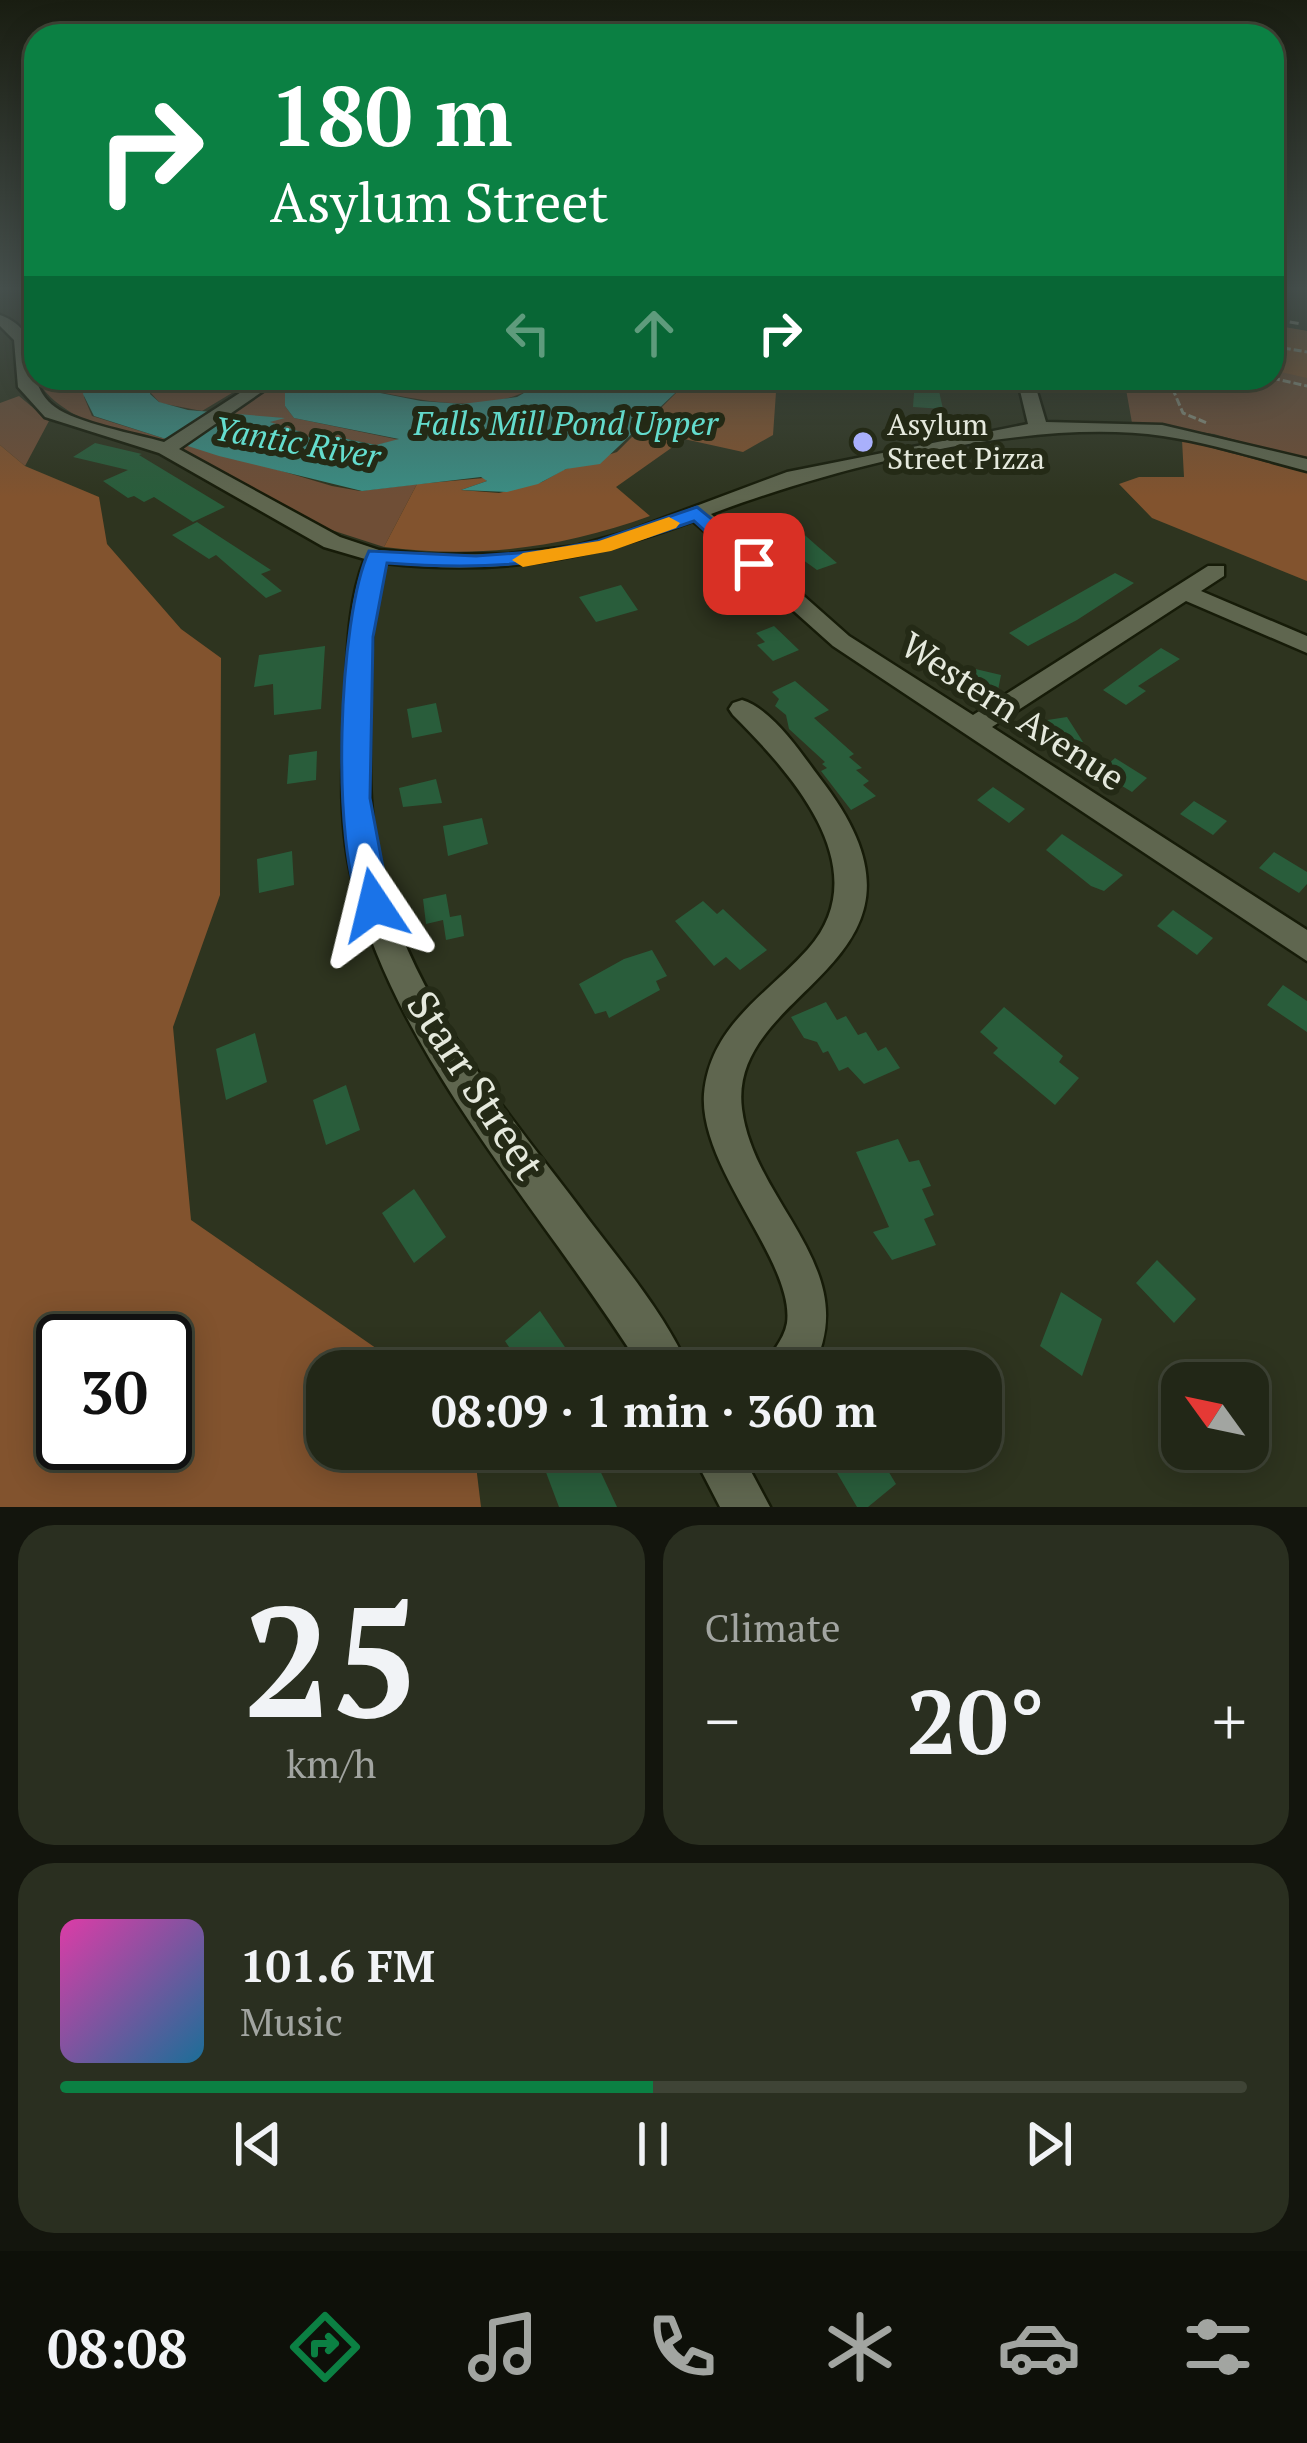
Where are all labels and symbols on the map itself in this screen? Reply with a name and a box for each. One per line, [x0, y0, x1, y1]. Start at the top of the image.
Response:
water label: Falls Mill Pond Upper [413, 401, 719, 444]
place label: Asylum Street Pizza [887, 404, 1045, 478]
water label: Yantic River [211, 406, 385, 478]
marker: Asylum Street Pizza [850, 429, 876, 455]
pin [703, 513, 805, 615]
street label: Western Avenue [892, 621, 1134, 800]
position arrow [311, 842, 437, 968]
street label: Starr Street [395, 980, 559, 1190]
speed limit sign: 30 [36, 1314, 192, 1470]
north arrow [1161, 1362, 1269, 1470]

